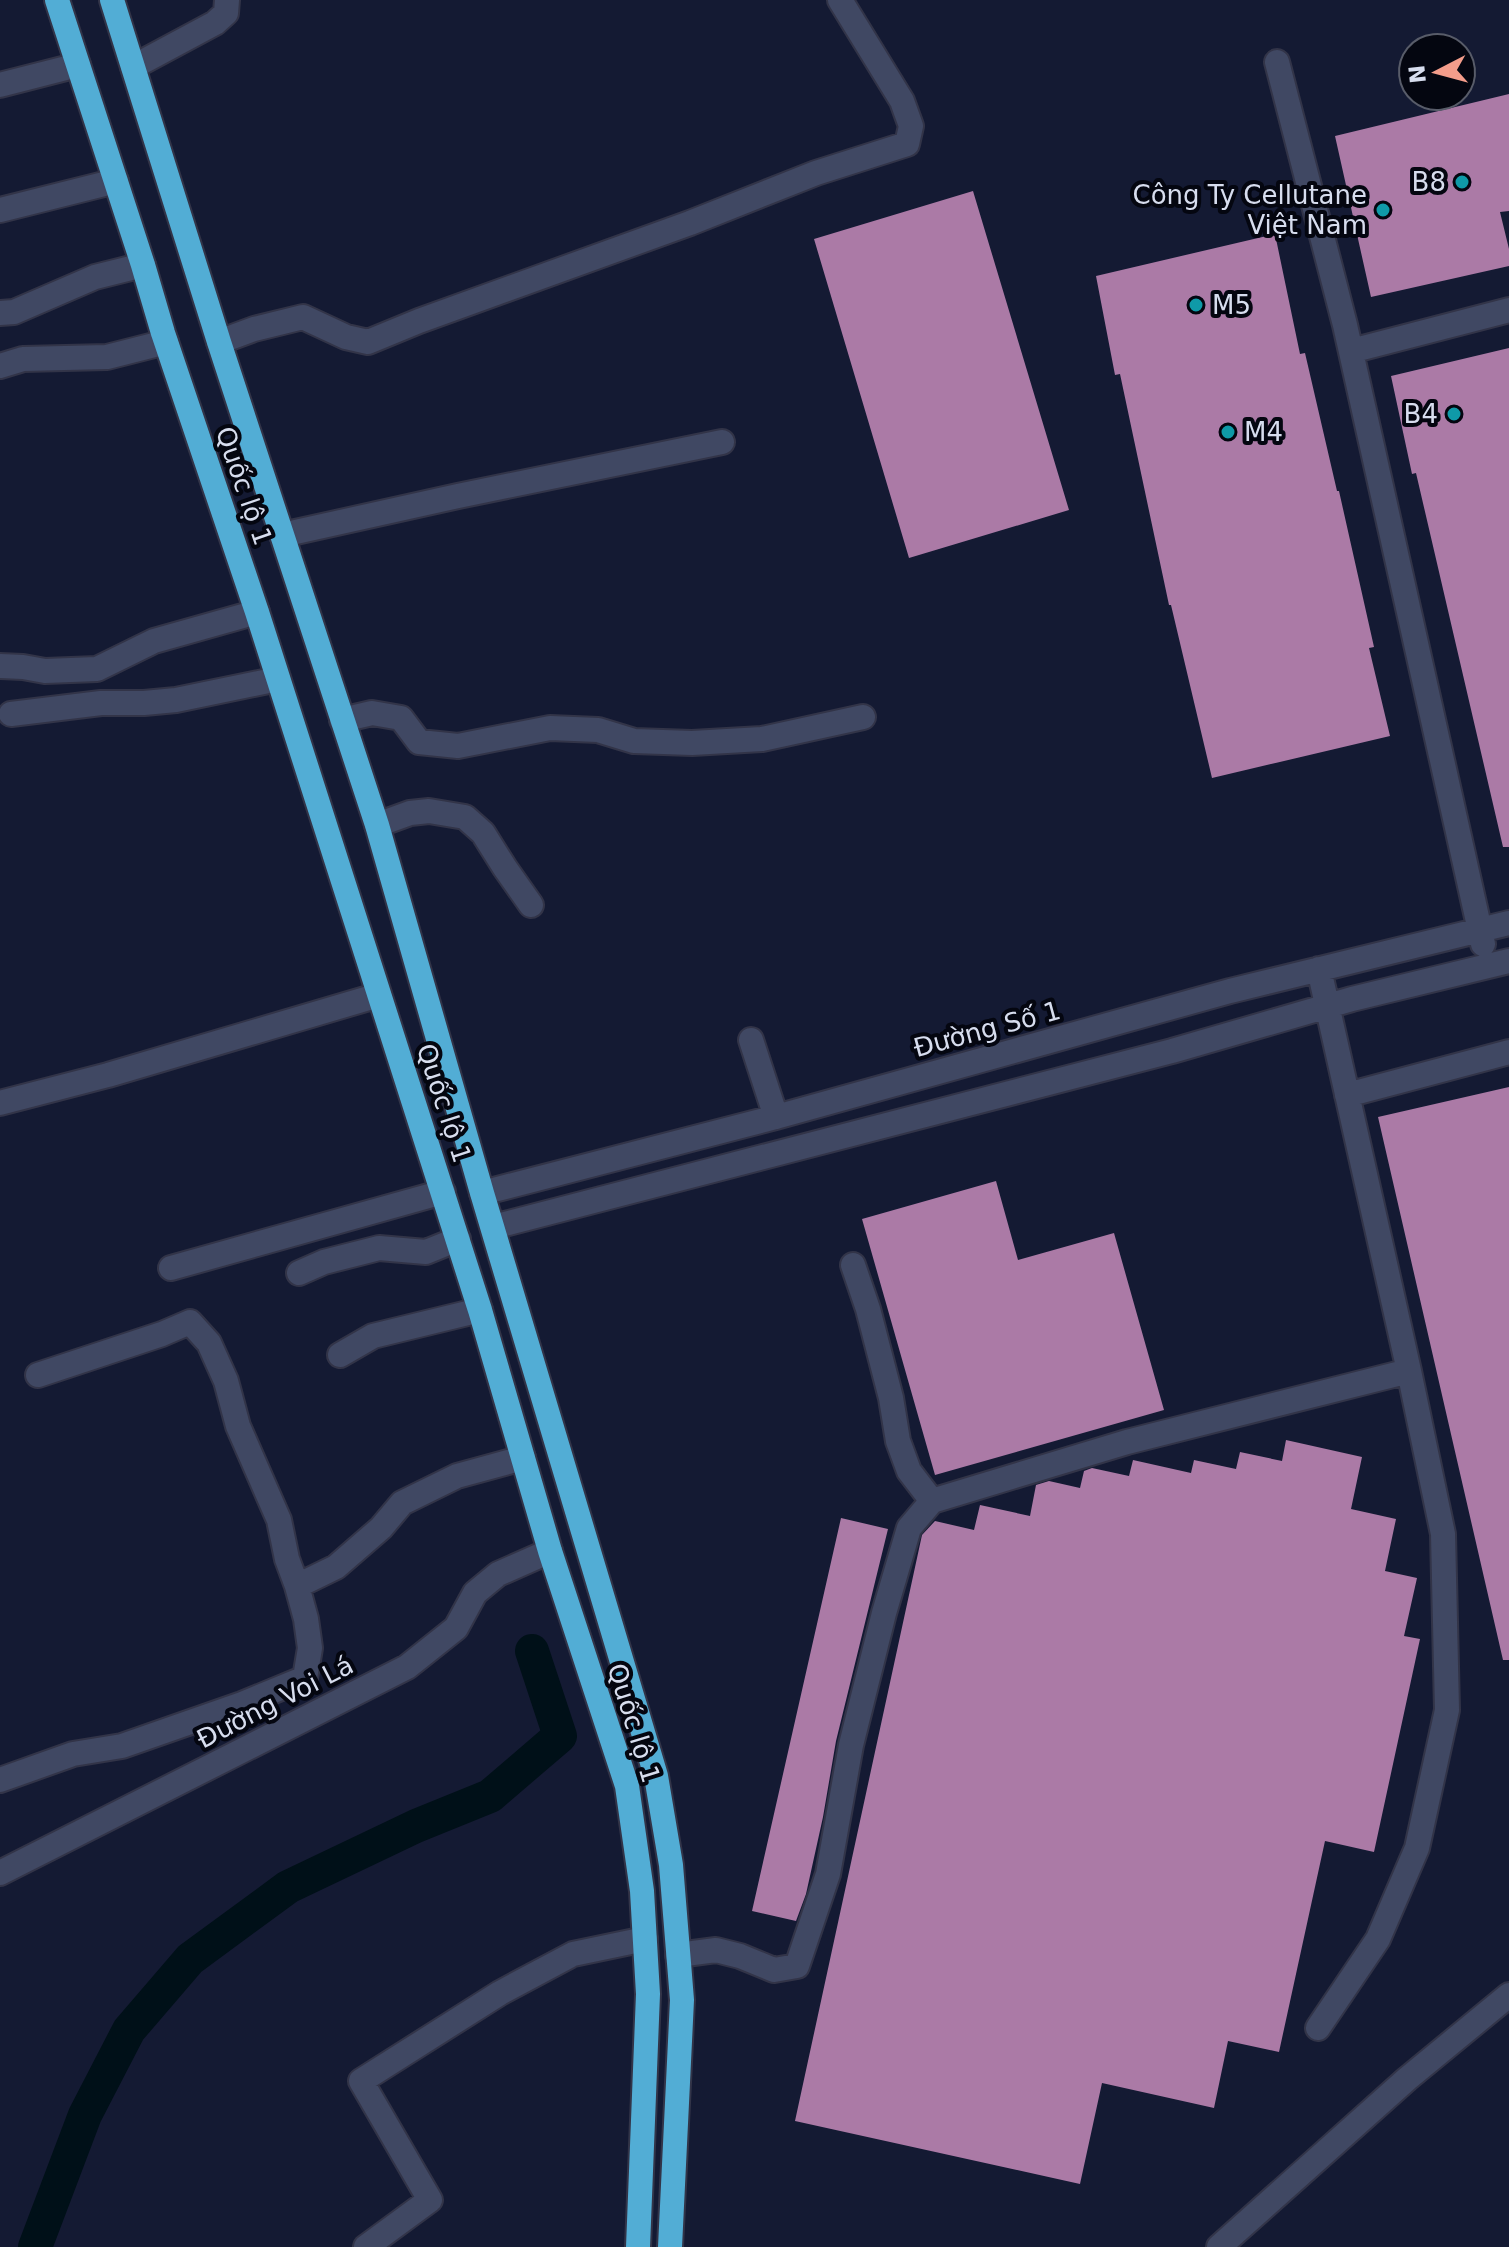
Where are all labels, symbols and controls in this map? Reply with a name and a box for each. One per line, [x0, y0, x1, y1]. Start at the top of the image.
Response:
north arrow [1397, 32, 1477, 112]
text: N [1404, 64, 1431, 85]
place label: B8 [1412, 167, 1446, 197]
marker: B8 [1453, 173, 1471, 191]
place label: Công Ty Cellutane Việt Nam [1133, 180, 1367, 240]
marker: Công Ty Cellutane Việt Nam [1374, 201, 1392, 219]
place label: M5 [1212, 290, 1251, 320]
marker: M5 [1187, 296, 1205, 314]
place label: B4 [1404, 399, 1438, 429]
marker: B4 [1445, 405, 1463, 423]
place label: M4 [1244, 417, 1283, 447]
street label: Quốc lộ 1 [210, 423, 278, 549]
marker: M4 [1219, 423, 1237, 441]
street label: Đường Số 1 [910, 995, 1064, 1063]
street label: Quốc lộ 1 [411, 1040, 477, 1166]
street label: Đường Voi Lá [192, 1650, 358, 1754]
street label: Quốc lộ 1 [602, 1660, 666, 1786]

